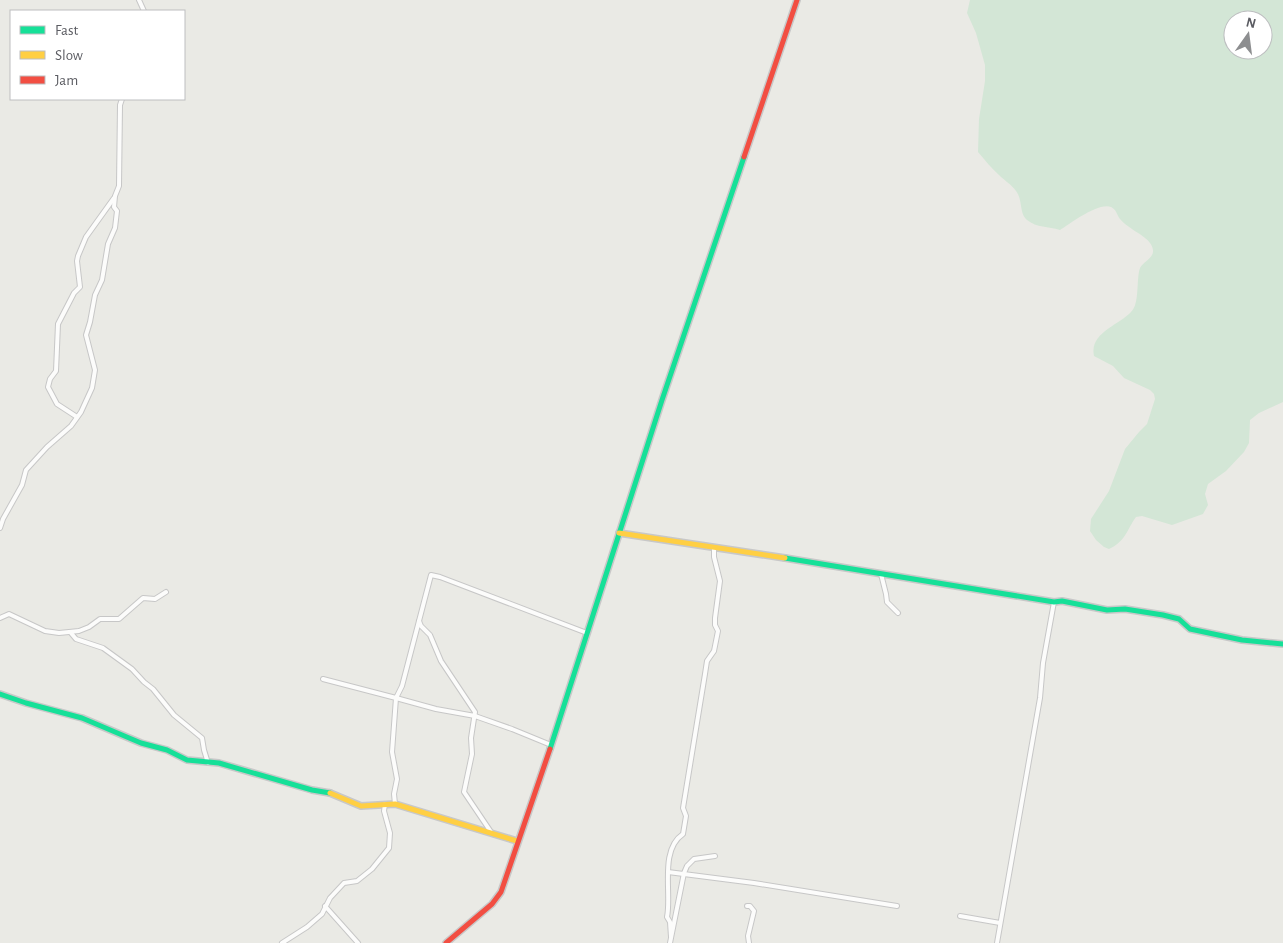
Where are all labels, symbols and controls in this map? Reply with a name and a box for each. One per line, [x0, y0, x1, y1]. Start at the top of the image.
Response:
legend [10, 10, 185, 100]
north arrow [1223, 10, 1273, 60]
text: N [1244, 15, 1257, 31]
text: Fast [55, 23, 79, 38]
text: Slow [55, 48, 83, 63]
text: Jam [55, 73, 78, 88]

